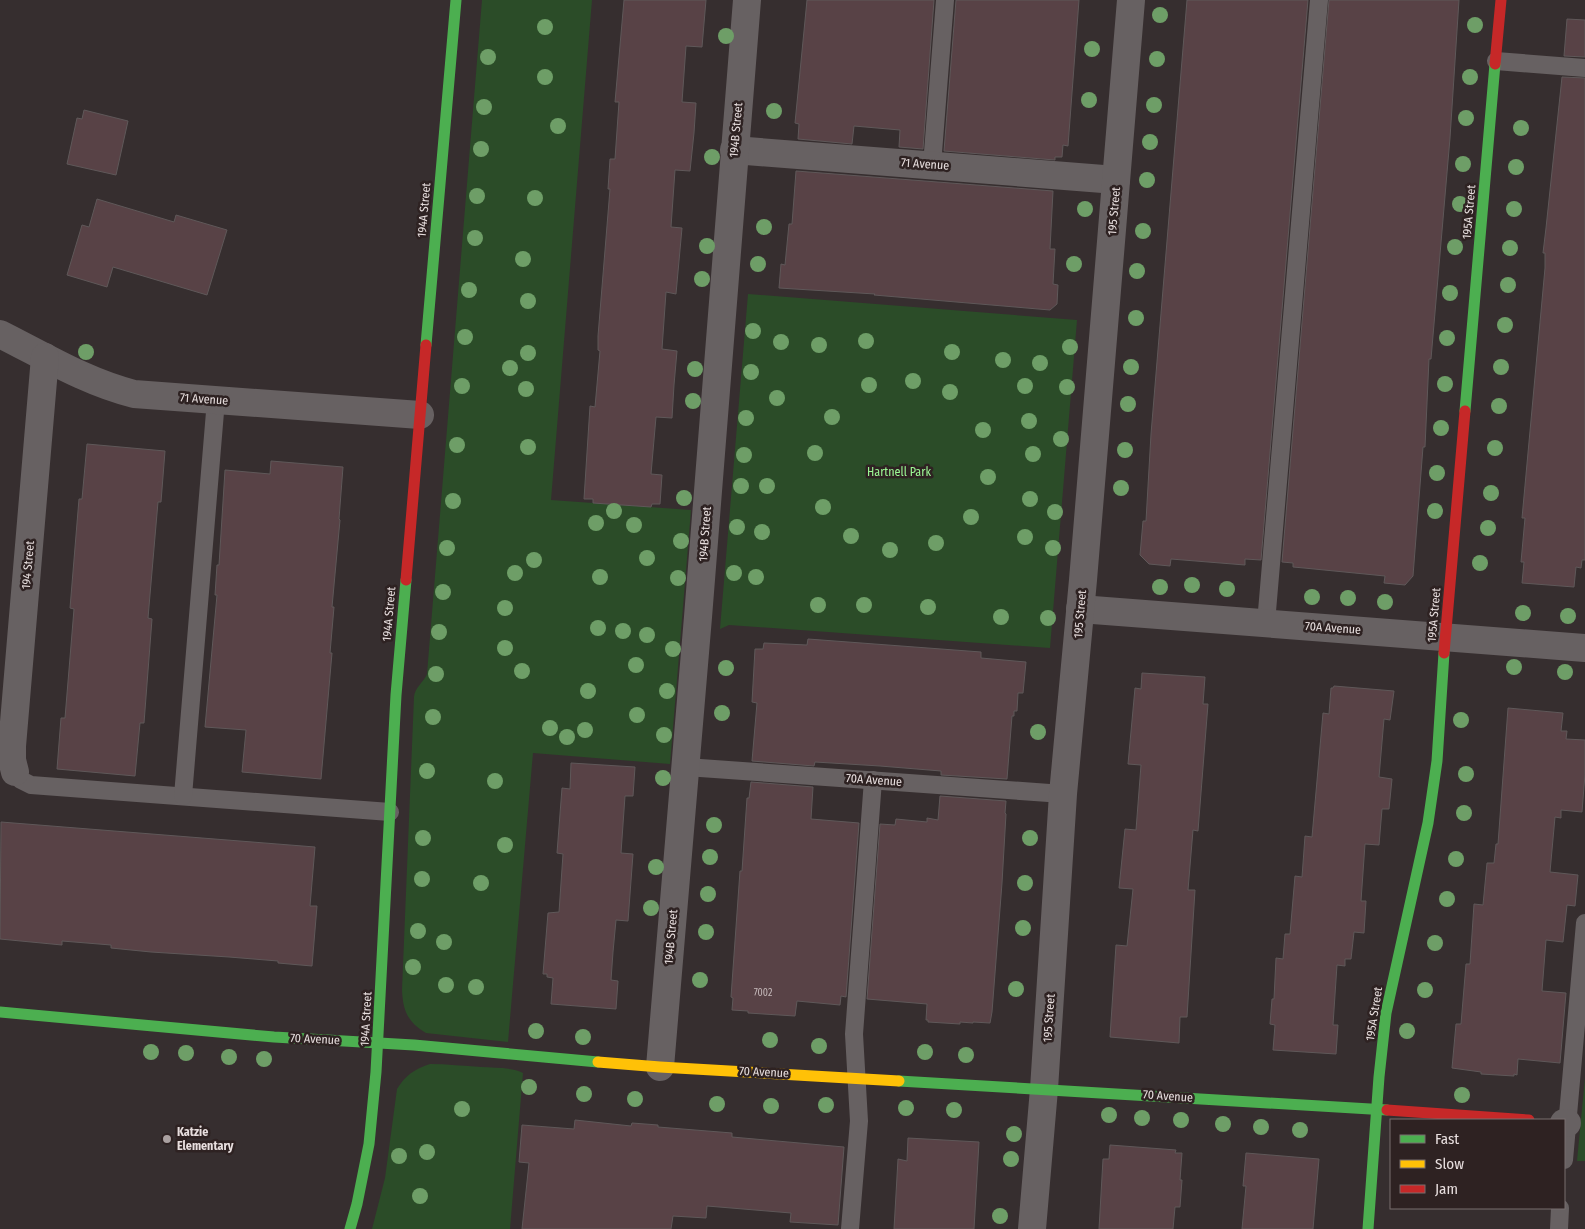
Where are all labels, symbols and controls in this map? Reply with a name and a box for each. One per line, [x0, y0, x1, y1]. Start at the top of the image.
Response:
street label: 194B Street [727, 102, 745, 158]
street label: 71 Avenue [900, 155, 950, 173]
street label: 194A Street [415, 182, 433, 238]
street label: 195A Street [1460, 184, 1478, 240]
street label: 195 Street [1105, 186, 1123, 236]
street label: 71 Avenue [179, 390, 229, 408]
park label: Hartnell Park [867, 465, 931, 479]
street label: 194B Street [696, 506, 714, 562]
street label: 194 Street [19, 540, 37, 590]
street label: 194A Street [380, 586, 398, 642]
street label: 195A Street [1425, 587, 1443, 643]
street label: 195 Street [1071, 589, 1089, 639]
street label: 70A Avenue [1304, 619, 1362, 637]
street label: 70A Avenue [845, 771, 903, 789]
street label: 194B Street [662, 909, 680, 965]
street label: 195A Street [1363, 986, 1385, 1042]
house number: 7002 [754, 987, 773, 999]
street label: 194A Street [358, 991, 374, 1047]
street label: 195 Street [1040, 993, 1058, 1043]
street label: 70 Avenue [290, 1031, 340, 1047]
street label: 70 Avenue [739, 1064, 789, 1080]
street label: 70 Avenue [1143, 1087, 1193, 1105]
legend [1390, 1119, 1565, 1209]
place label: Katzie Elementary [177, 1125, 234, 1153]
text: Fast [1435, 1130, 1459, 1148]
marker: Katzie Elementary [161, 1133, 173, 1145]
text: Slow [1435, 1155, 1464, 1173]
text: Jam [1435, 1180, 1458, 1198]

